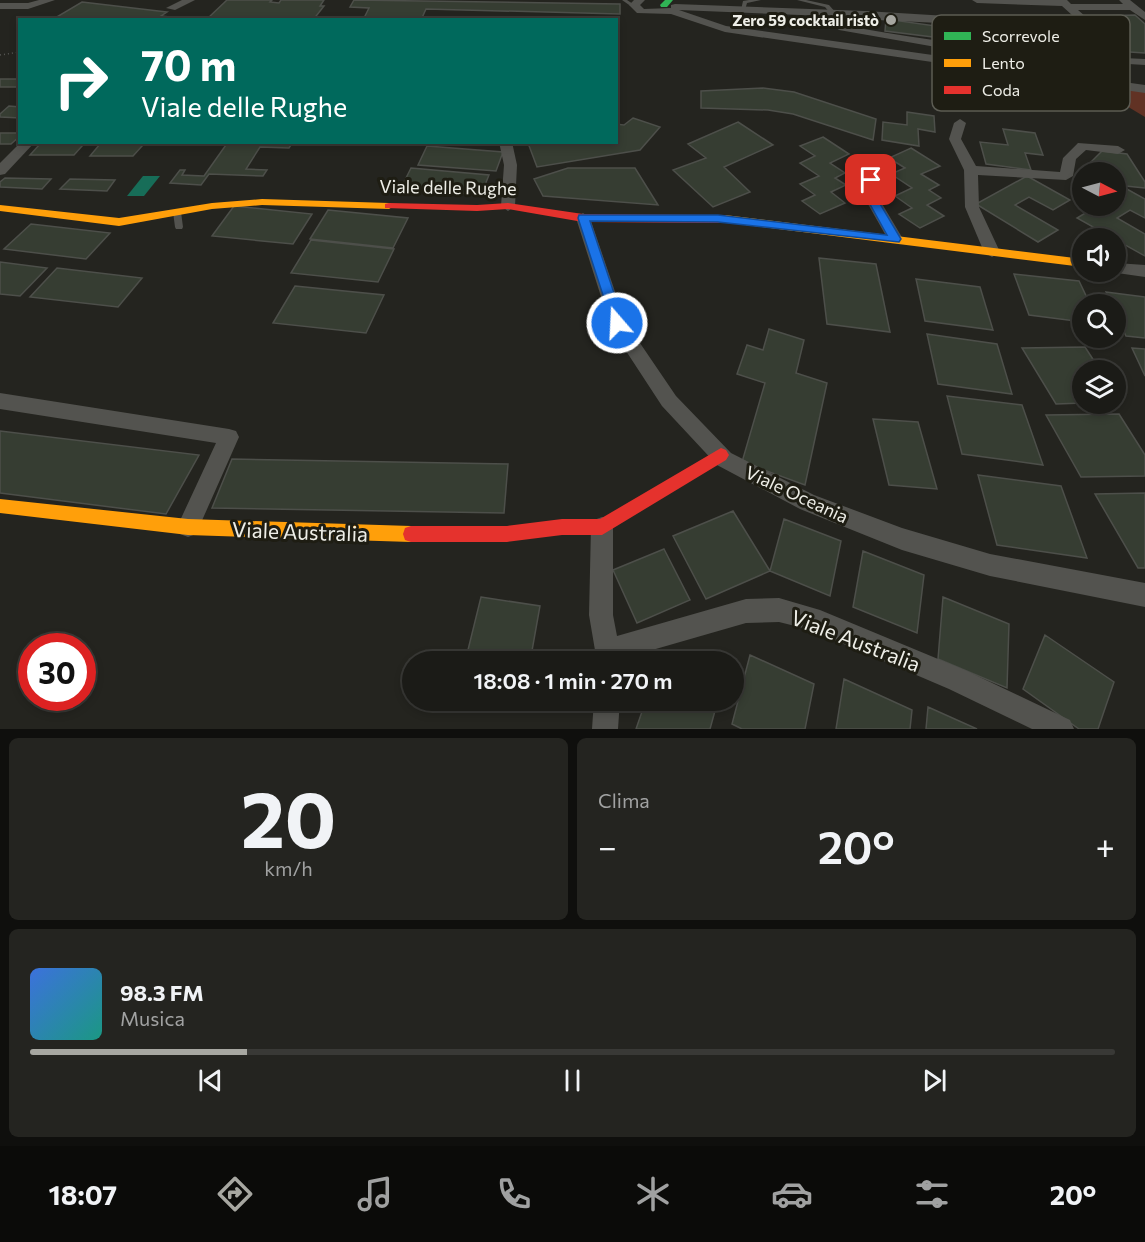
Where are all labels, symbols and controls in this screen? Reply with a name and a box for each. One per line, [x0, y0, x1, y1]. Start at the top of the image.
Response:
place label: Zero 59 cocktail ristò [732, 11, 879, 29]
marker: Zero 59 cocktail ristò [884, 13, 898, 27]
legend [932, 15, 1130, 111]
text: Scorrevole [982, 26, 1060, 45]
text: 70 m [141, 38, 236, 90]
icon: right [42, 42, 120, 120]
text: Lento [982, 53, 1025, 72]
text: Coda [982, 80, 1020, 99]
text: Viale delle Rughe [141, 90, 347, 123]
pin [845, 154, 896, 205]
north arrow [1072, 162, 1126, 216]
map controls [1072, 162, 1126, 414]
icon: arrive [854, 163, 887, 196]
street label: Viale delle Rughe [379, 175, 517, 199]
button: sound [1072, 228, 1126, 282]
position arrow [585, 291, 649, 355]
button: search [1072, 294, 1126, 348]
button: layers [1072, 360, 1126, 414]
street label: Viale Oceania [742, 461, 852, 527]
street label: Viale Australia [231, 516, 369, 546]
street label: Viale Australia [788, 604, 924, 676]
speed limit sign: 30 [18, 633, 96, 711]
text: 18:08 · 1 min · 270 m [474, 667, 672, 694]
text: 20 [241, 769, 336, 864]
text: Clima [598, 788, 650, 812]
text: 20° [818, 818, 895, 873]
text: − [598, 825, 617, 866]
text: + [1096, 825, 1115, 866]
text: km/h [264, 856, 313, 880]
text: 98.3 FM [120, 979, 204, 1006]
text: Musica [120, 1006, 185, 1030]
icon: previous [194, 1064, 227, 1097]
icon: pause [556, 1064, 589, 1097]
icon: next [918, 1064, 951, 1097]
icon: directions [214, 1173, 256, 1215]
icon: music [354, 1173, 396, 1215]
icon: phone [493, 1173, 535, 1215]
icon: climate [632, 1173, 674, 1215]
icon: car [771, 1173, 813, 1215]
icon: filters [911, 1173, 953, 1215]
text: 18:07 [49, 1178, 117, 1211]
text: 20° [1050, 1178, 1096, 1211]

